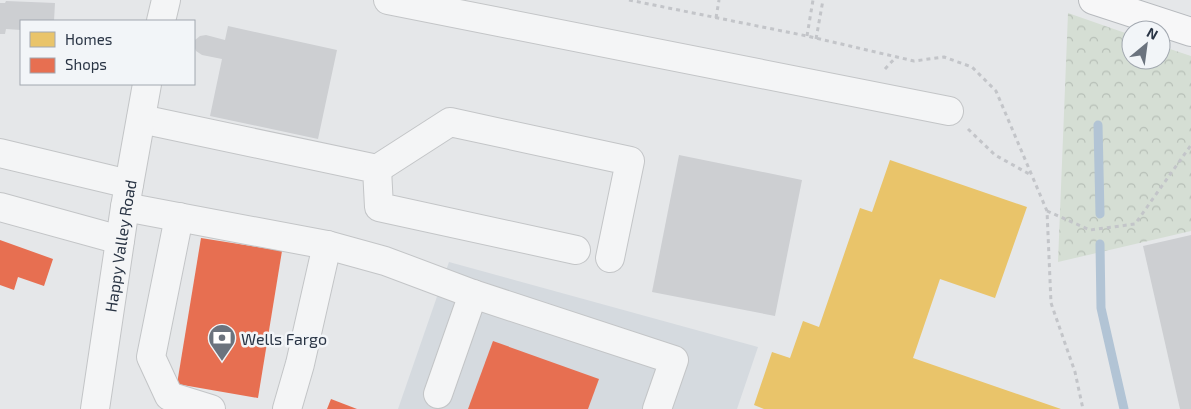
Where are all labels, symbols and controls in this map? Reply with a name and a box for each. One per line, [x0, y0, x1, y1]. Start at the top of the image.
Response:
legend [20, 20, 195, 85]
north arrow [1121, 20, 1171, 70]
text: N [1144, 23, 1161, 43]
text: Homes [65, 30, 112, 48]
text: Shops [65, 55, 107, 73]
street label: Happy Valley Road [100, 178, 139, 313]
bank icon: Wells Fargo [207, 323, 237, 362]
place label: Wells Fargo [241, 329, 327, 348]

